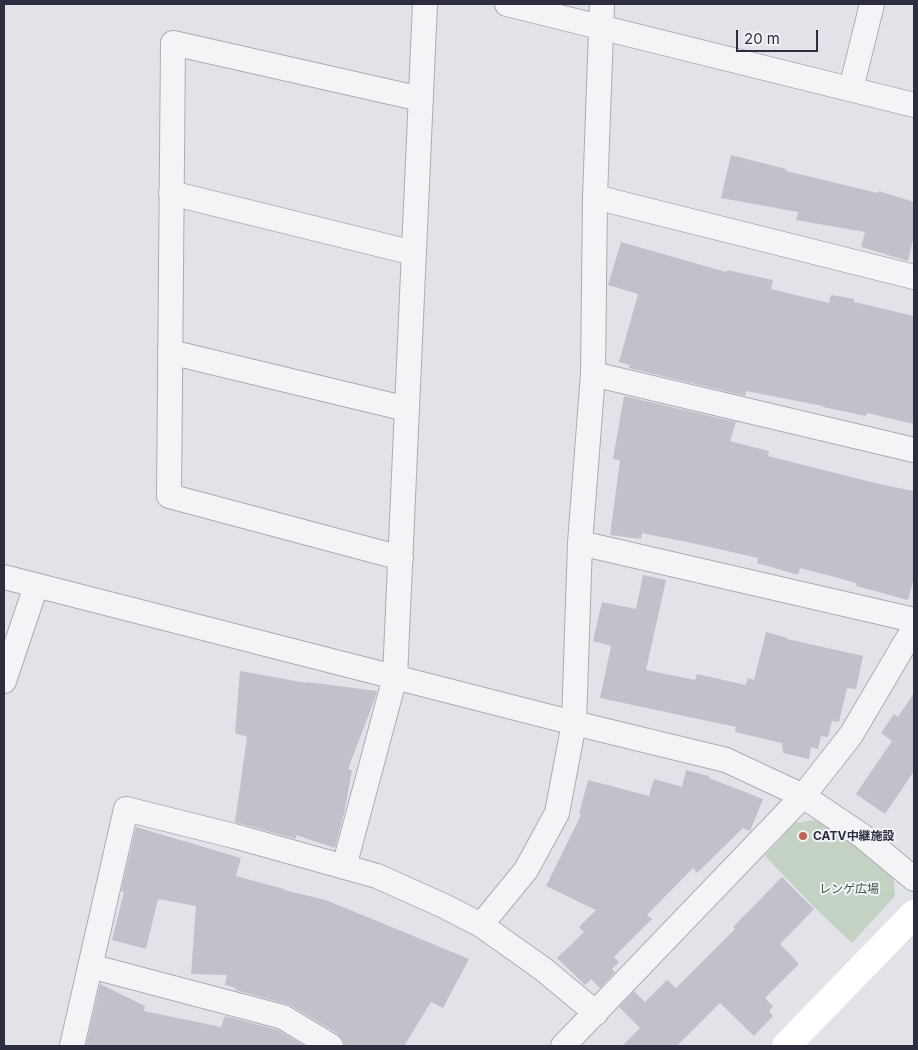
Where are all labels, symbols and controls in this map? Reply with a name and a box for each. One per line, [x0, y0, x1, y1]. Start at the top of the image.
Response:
scale bar [738, 20, 820, 52]
text: 20 m [744, 29, 780, 48]
place label: CATV中継施設 [813, 829, 894, 843]
marker: CATV中継施設 [797, 830, 809, 842]
park label: レンゲ広場 [819, 882, 879, 896]

